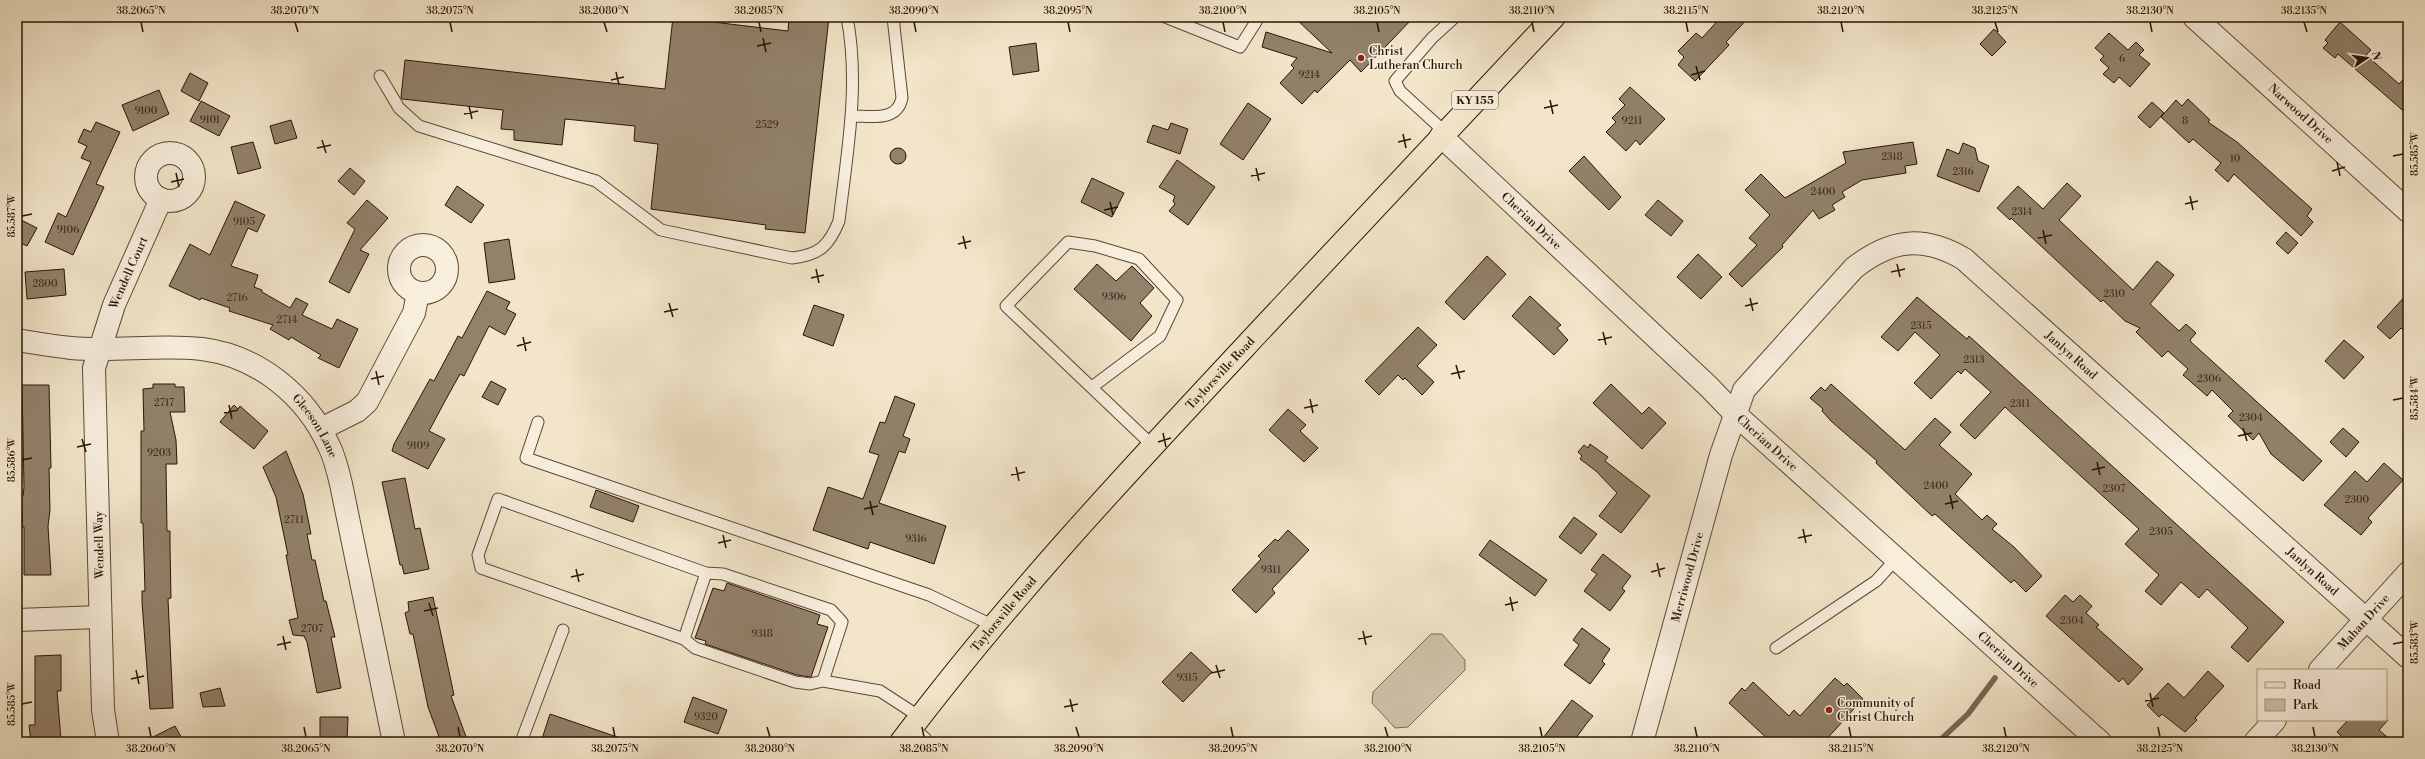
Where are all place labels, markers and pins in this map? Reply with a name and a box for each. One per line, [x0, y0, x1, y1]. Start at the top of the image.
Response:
place label: Christ Lutheran Church [1369, 44, 1463, 73]
marker: Christ Lutheran Church [1356, 53, 1366, 63]
place label: Community of Christ Church [1837, 696, 1915, 725]
marker: Community of Christ Church [1824, 705, 1834, 715]

